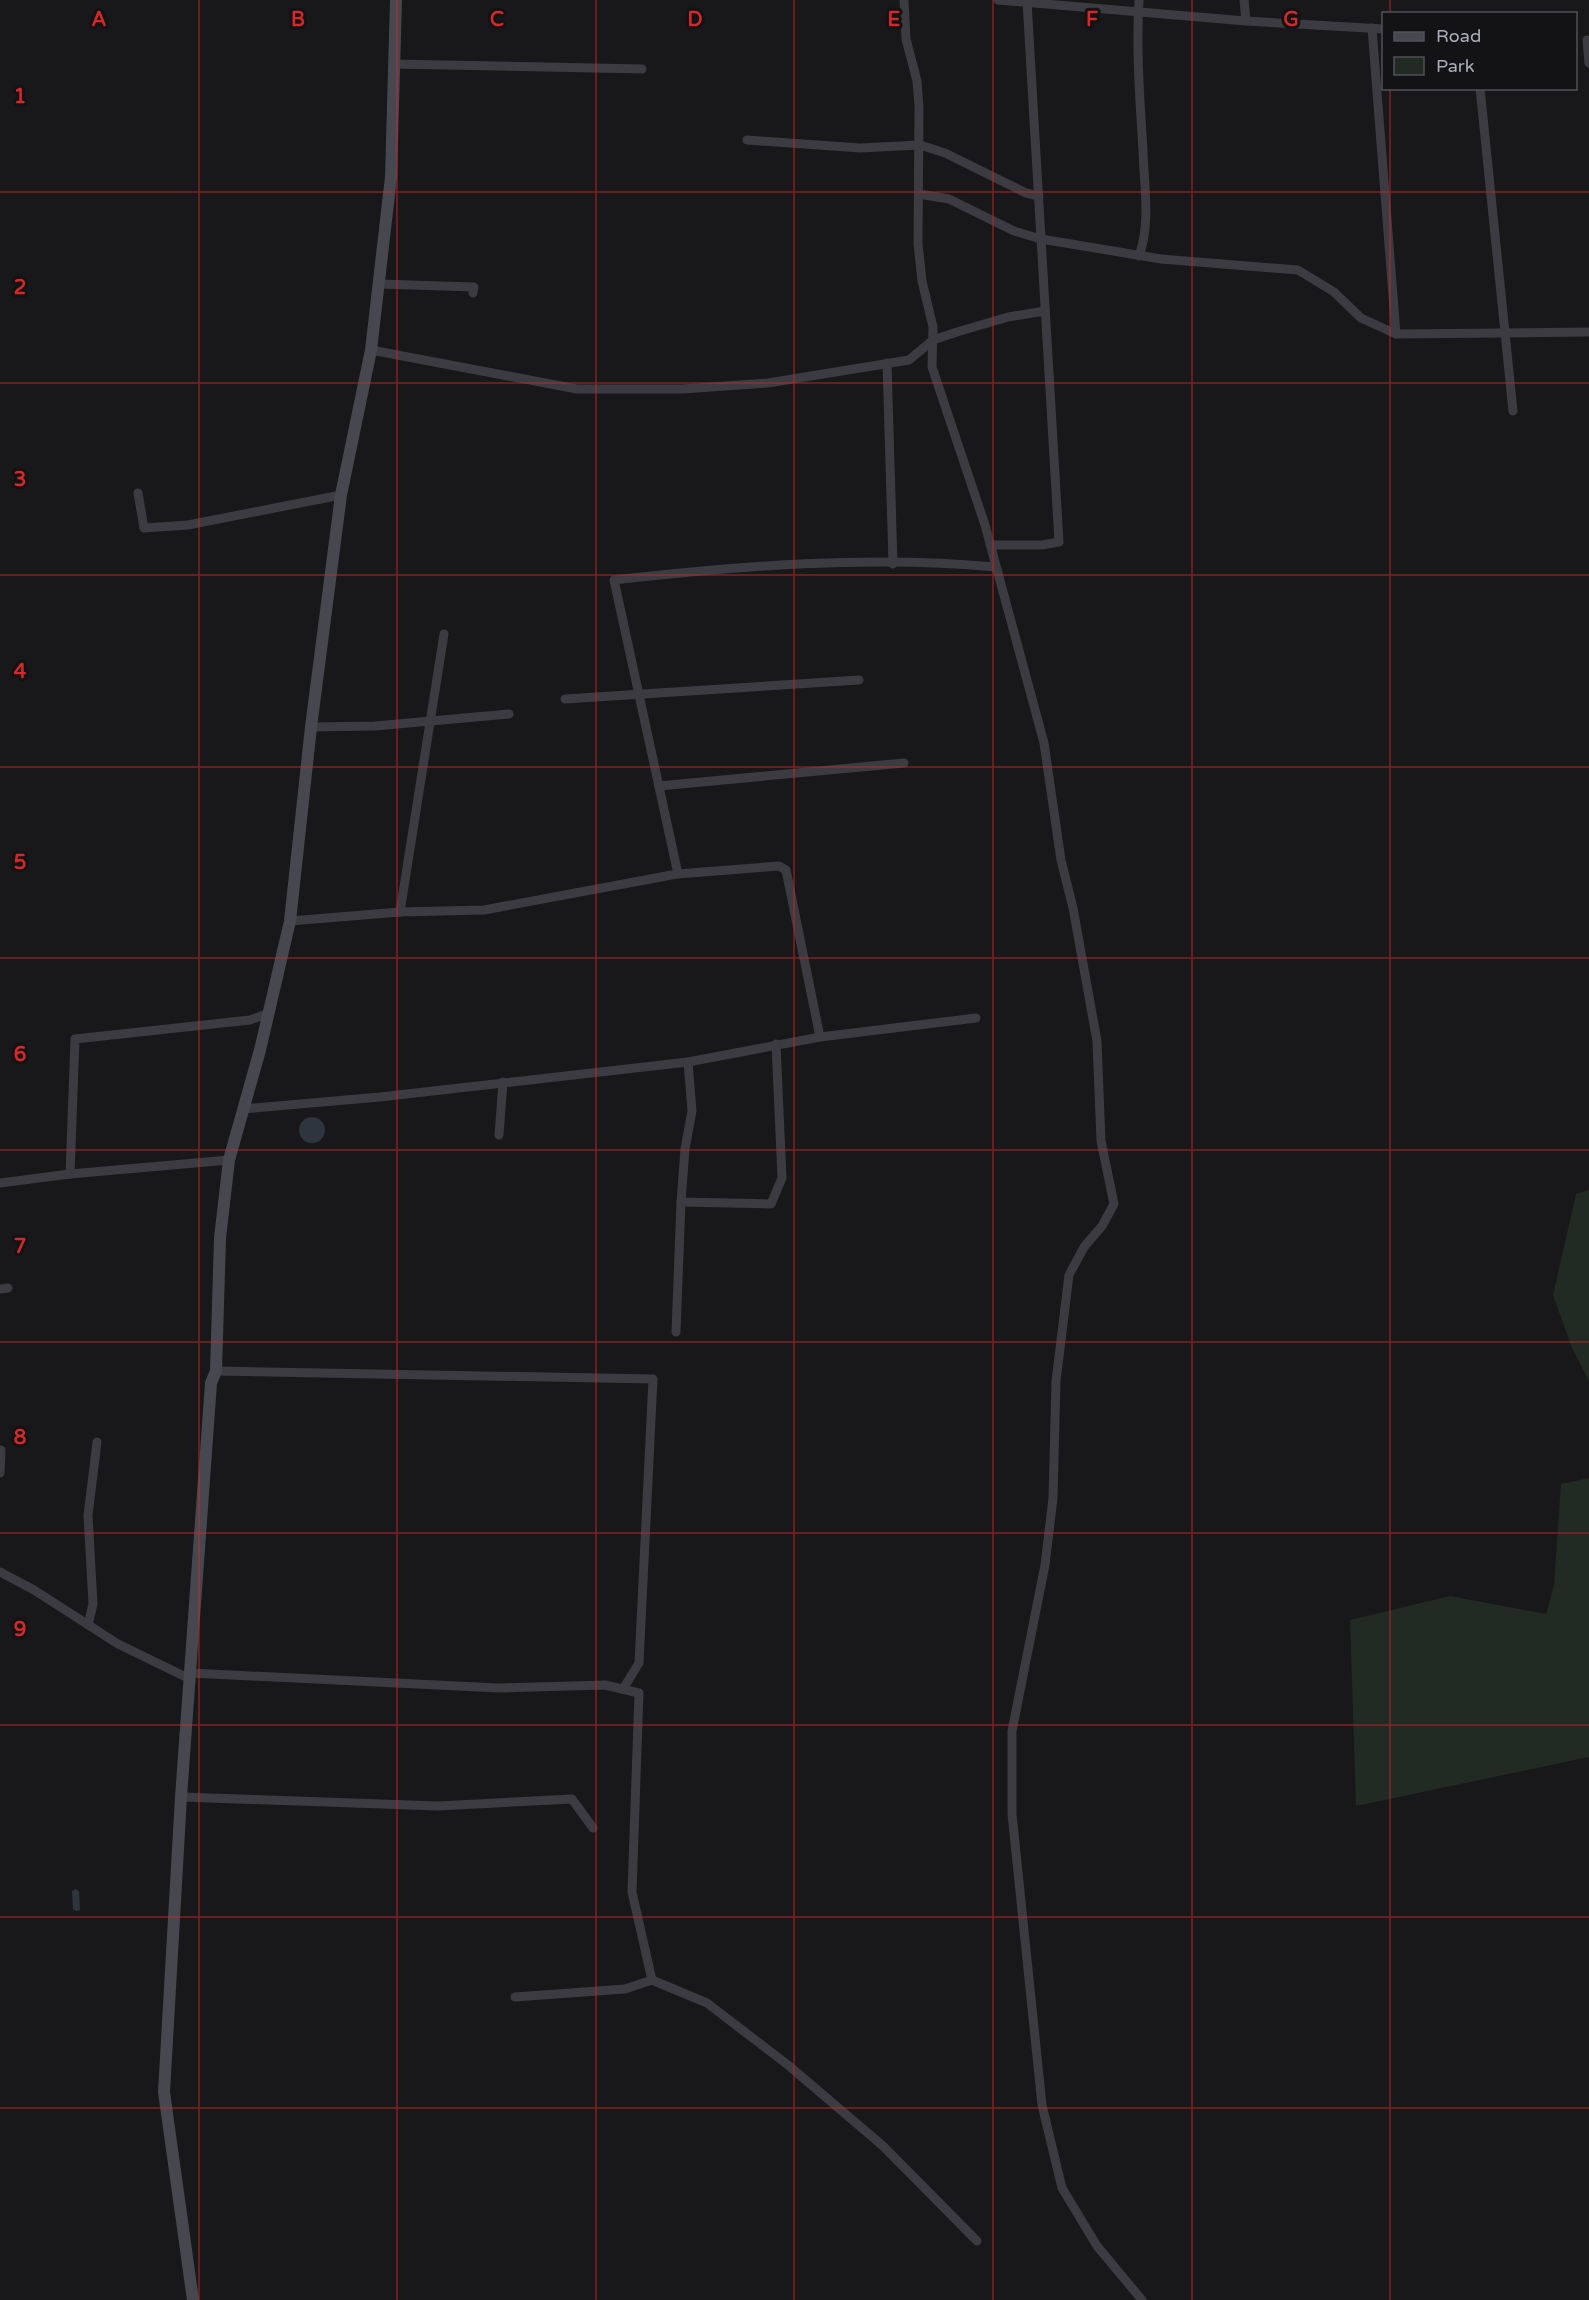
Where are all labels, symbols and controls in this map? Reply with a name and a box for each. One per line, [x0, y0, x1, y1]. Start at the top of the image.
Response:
text: A [92, 8, 107, 32]
text: B [291, 8, 305, 32]
text: C [490, 8, 504, 32]
text: D [687, 8, 703, 32]
text: E [888, 8, 901, 32]
text: F [1086, 8, 1098, 32]
text: G [1283, 8, 1299, 32]
legend [1382, 12, 1577, 90]
text: Road [1436, 25, 1481, 47]
text: Park [1436, 55, 1475, 77]
text: 1 [14, 85, 26, 109]
text: 2 [14, 276, 26, 300]
text: 3 [14, 468, 26, 492]
text: 4 [14, 660, 27, 684]
text: 5 [14, 851, 26, 875]
text: 6 [14, 1043, 26, 1067]
text: 7 [14, 1235, 26, 1259]
text: 8 [14, 1426, 26, 1450]
text: 9 [14, 1618, 26, 1642]

